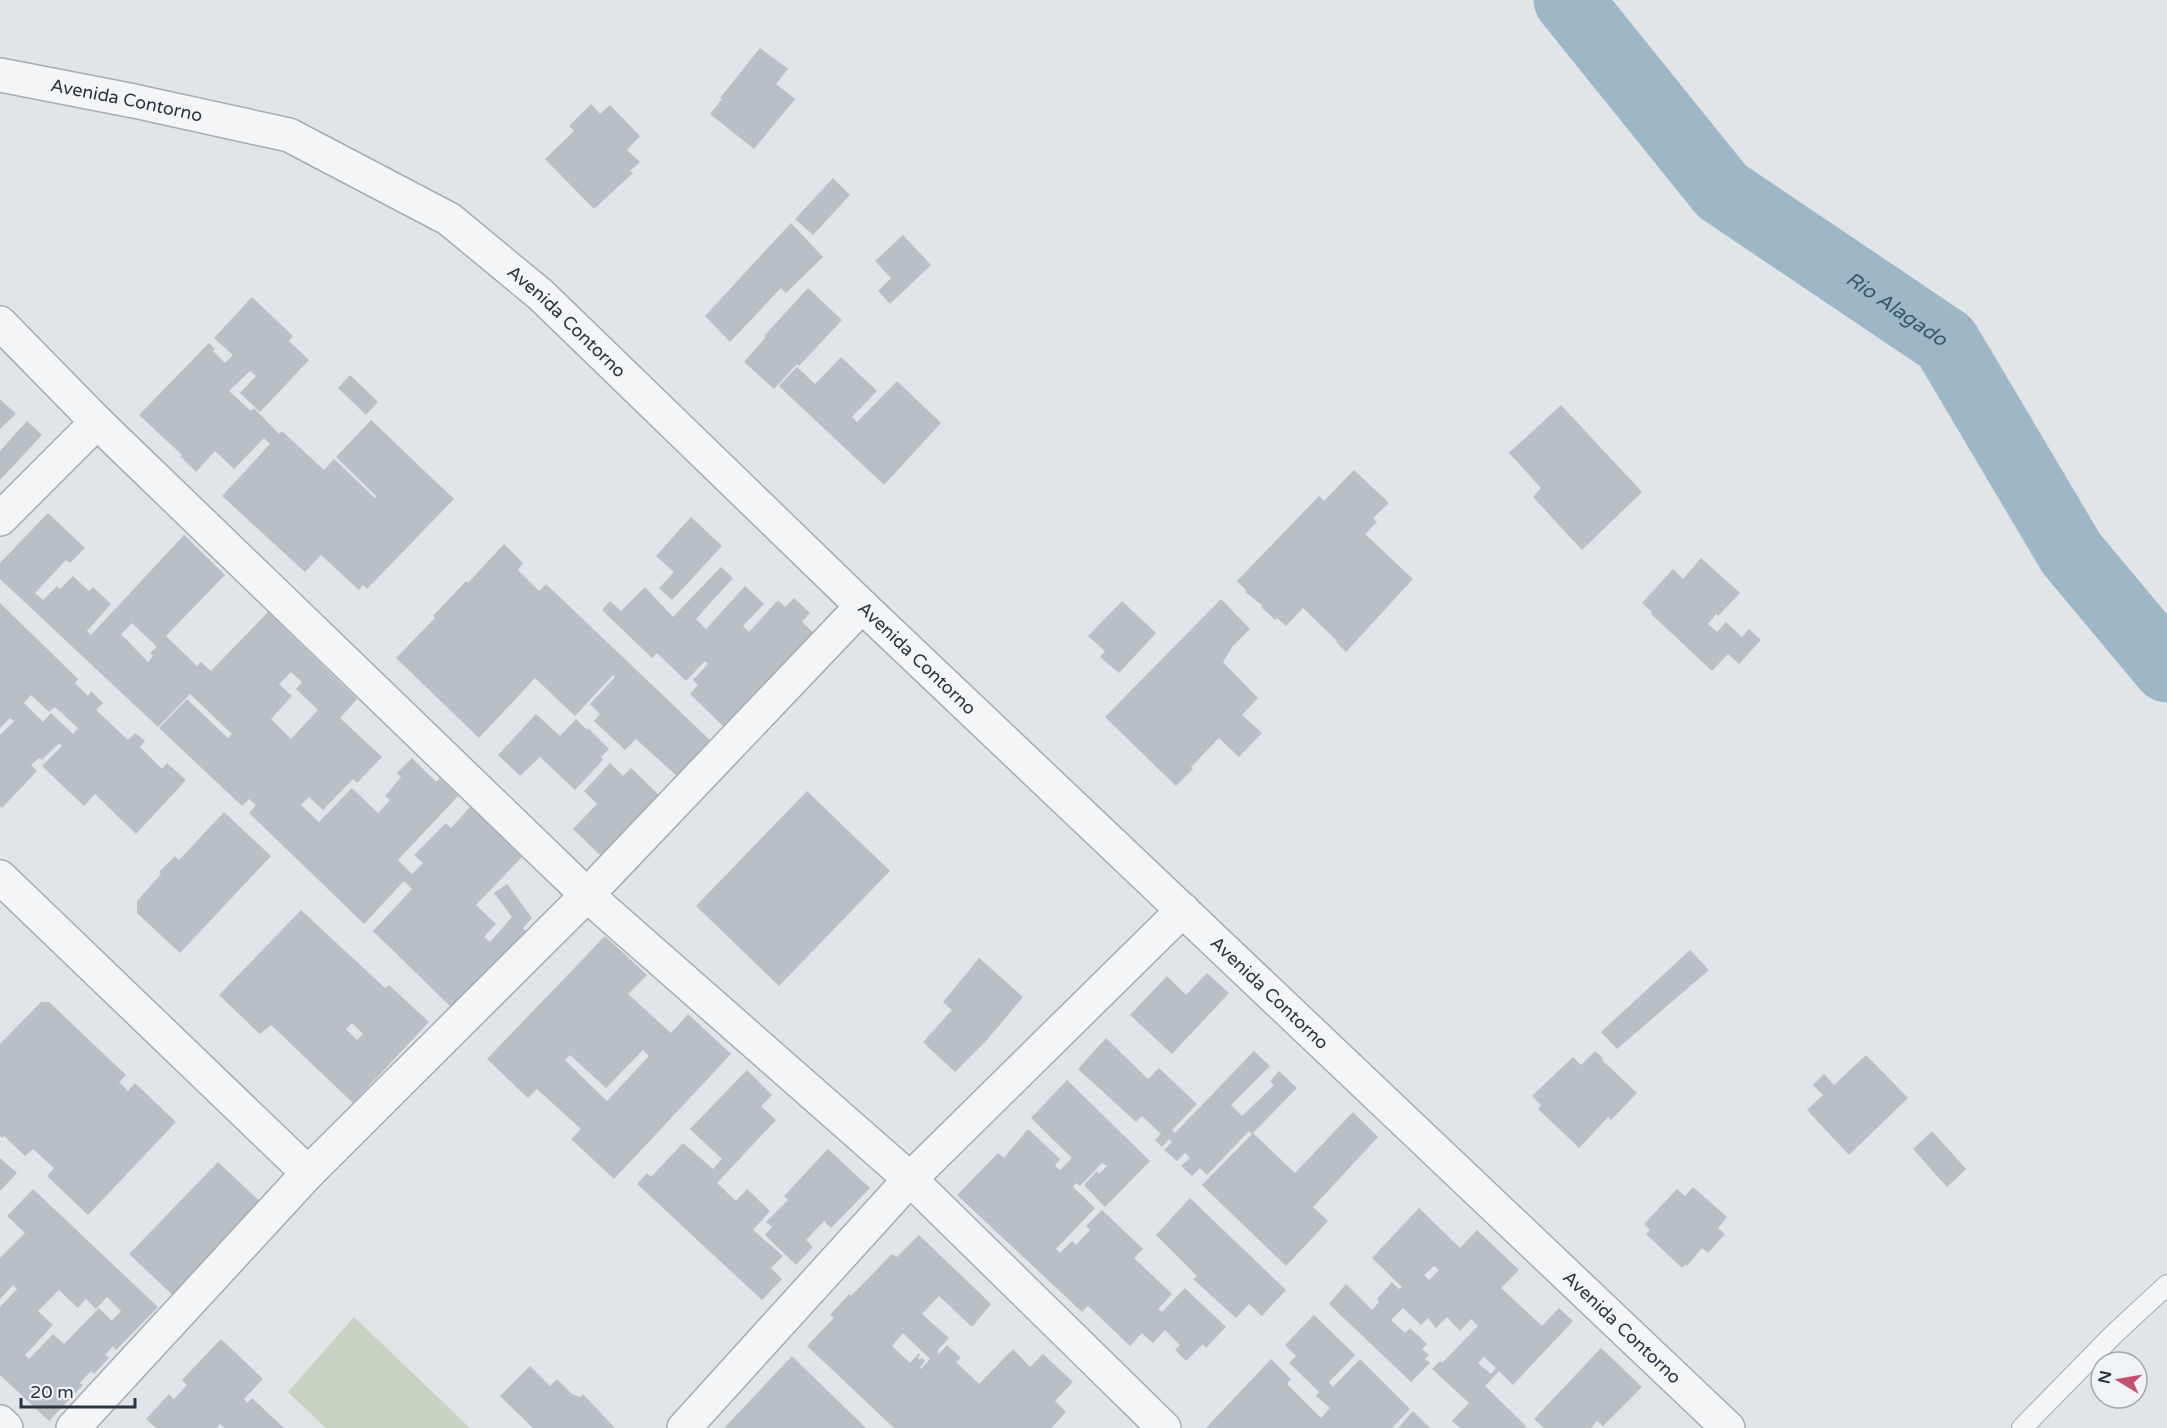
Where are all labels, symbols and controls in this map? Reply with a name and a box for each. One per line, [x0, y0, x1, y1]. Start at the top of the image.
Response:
street label: Avenida Contorno [49, 74, 205, 127]
street label: Avenida Contorno [503, 261, 631, 382]
water label: Rio Alagado [1841, 267, 1952, 352]
street label: Avenida Contorno [853, 597, 981, 719]
street label: Avenida Contorno [1206, 932, 1333, 1054]
street label: Avenida Contorno [1558, 1266, 1686, 1389]
north arrow [2089, 1350, 2149, 1410]
text: N [2094, 1369, 2116, 1386]
scale bar [21, 1371, 135, 1409]
text: 20 m [30, 1381, 74, 1403]

